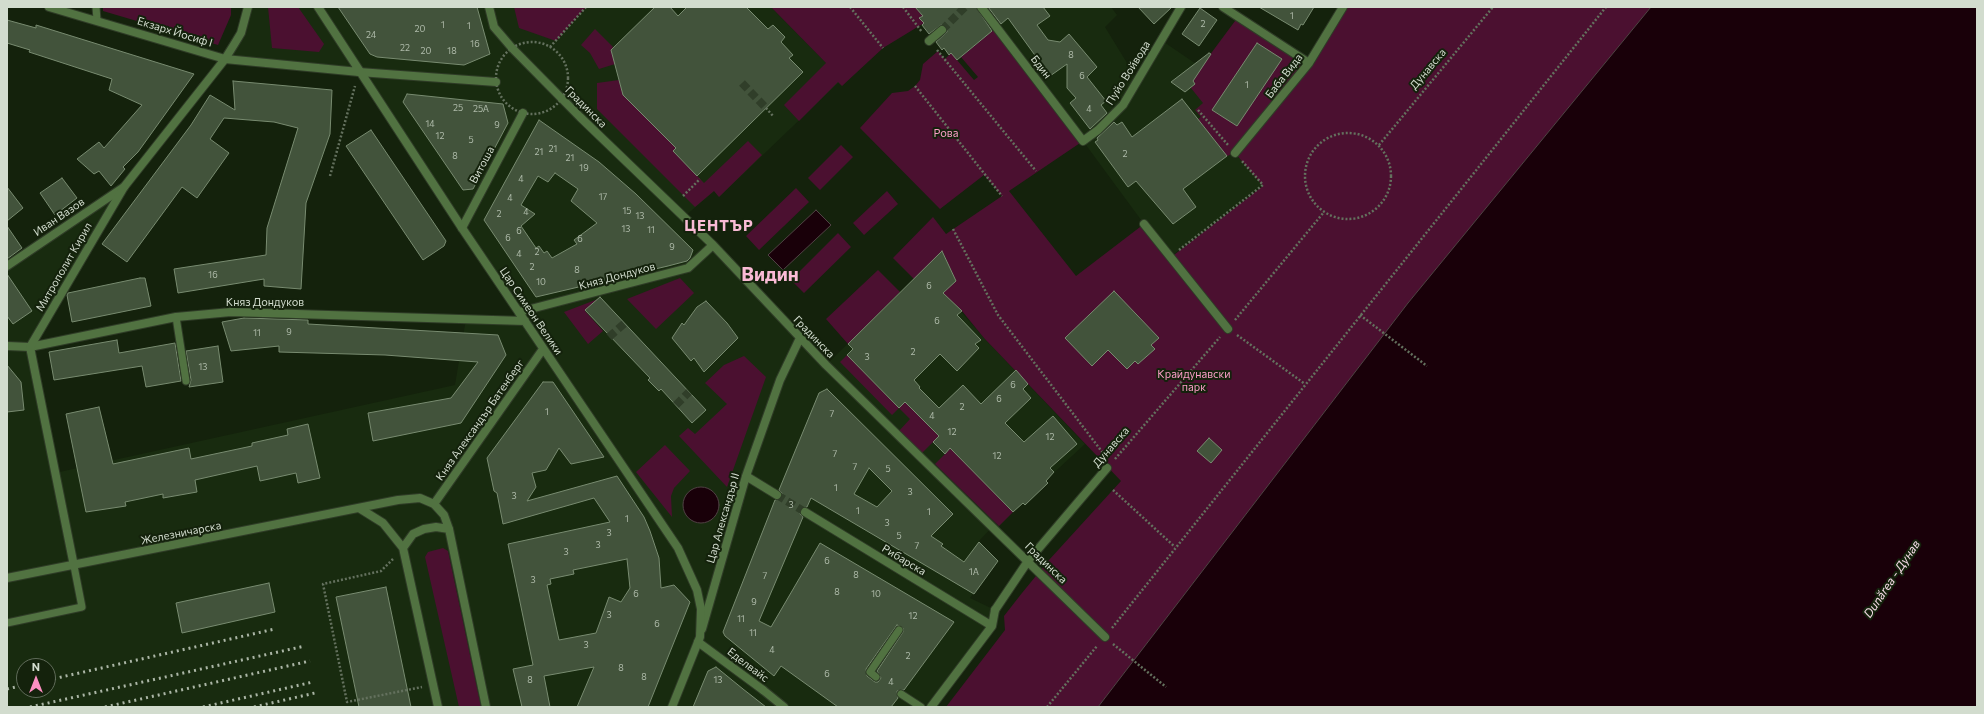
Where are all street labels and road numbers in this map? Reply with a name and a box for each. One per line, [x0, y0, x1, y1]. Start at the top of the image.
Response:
street label: Екзарх Йосиф I [136, 14, 214, 50]
street label: Пуйо Войвода [1103, 38, 1153, 108]
street label: Дунавска [1407, 46, 1449, 92]
street label: Баба Вида [1263, 51, 1305, 101]
street label: Бдин [1028, 53, 1054, 81]
street label: Градинска [562, 83, 610, 131]
street label: Витоша [467, 144, 497, 186]
street label: Иван Вазов [31, 195, 87, 239]
street label: Митрополит Кирил [33, 220, 95, 314]
street label: Княз Дондуков [577, 259, 657, 293]
street label: Цар Симеон Велики [497, 265, 565, 357]
street label: Княз Дондуков [226, 295, 304, 309]
street label: Градинска [791, 313, 837, 361]
street label: Княз Александър Батенберг [433, 357, 527, 483]
street label: Дунавска [1090, 424, 1132, 470]
street label: Цар Александър II [704, 471, 742, 565]
street label: Железничарска [140, 519, 222, 547]
street label: Градинска [1022, 540, 1070, 586]
street label: Рибарска [880, 542, 928, 578]
street label: Еделвайс [725, 645, 771, 685]

